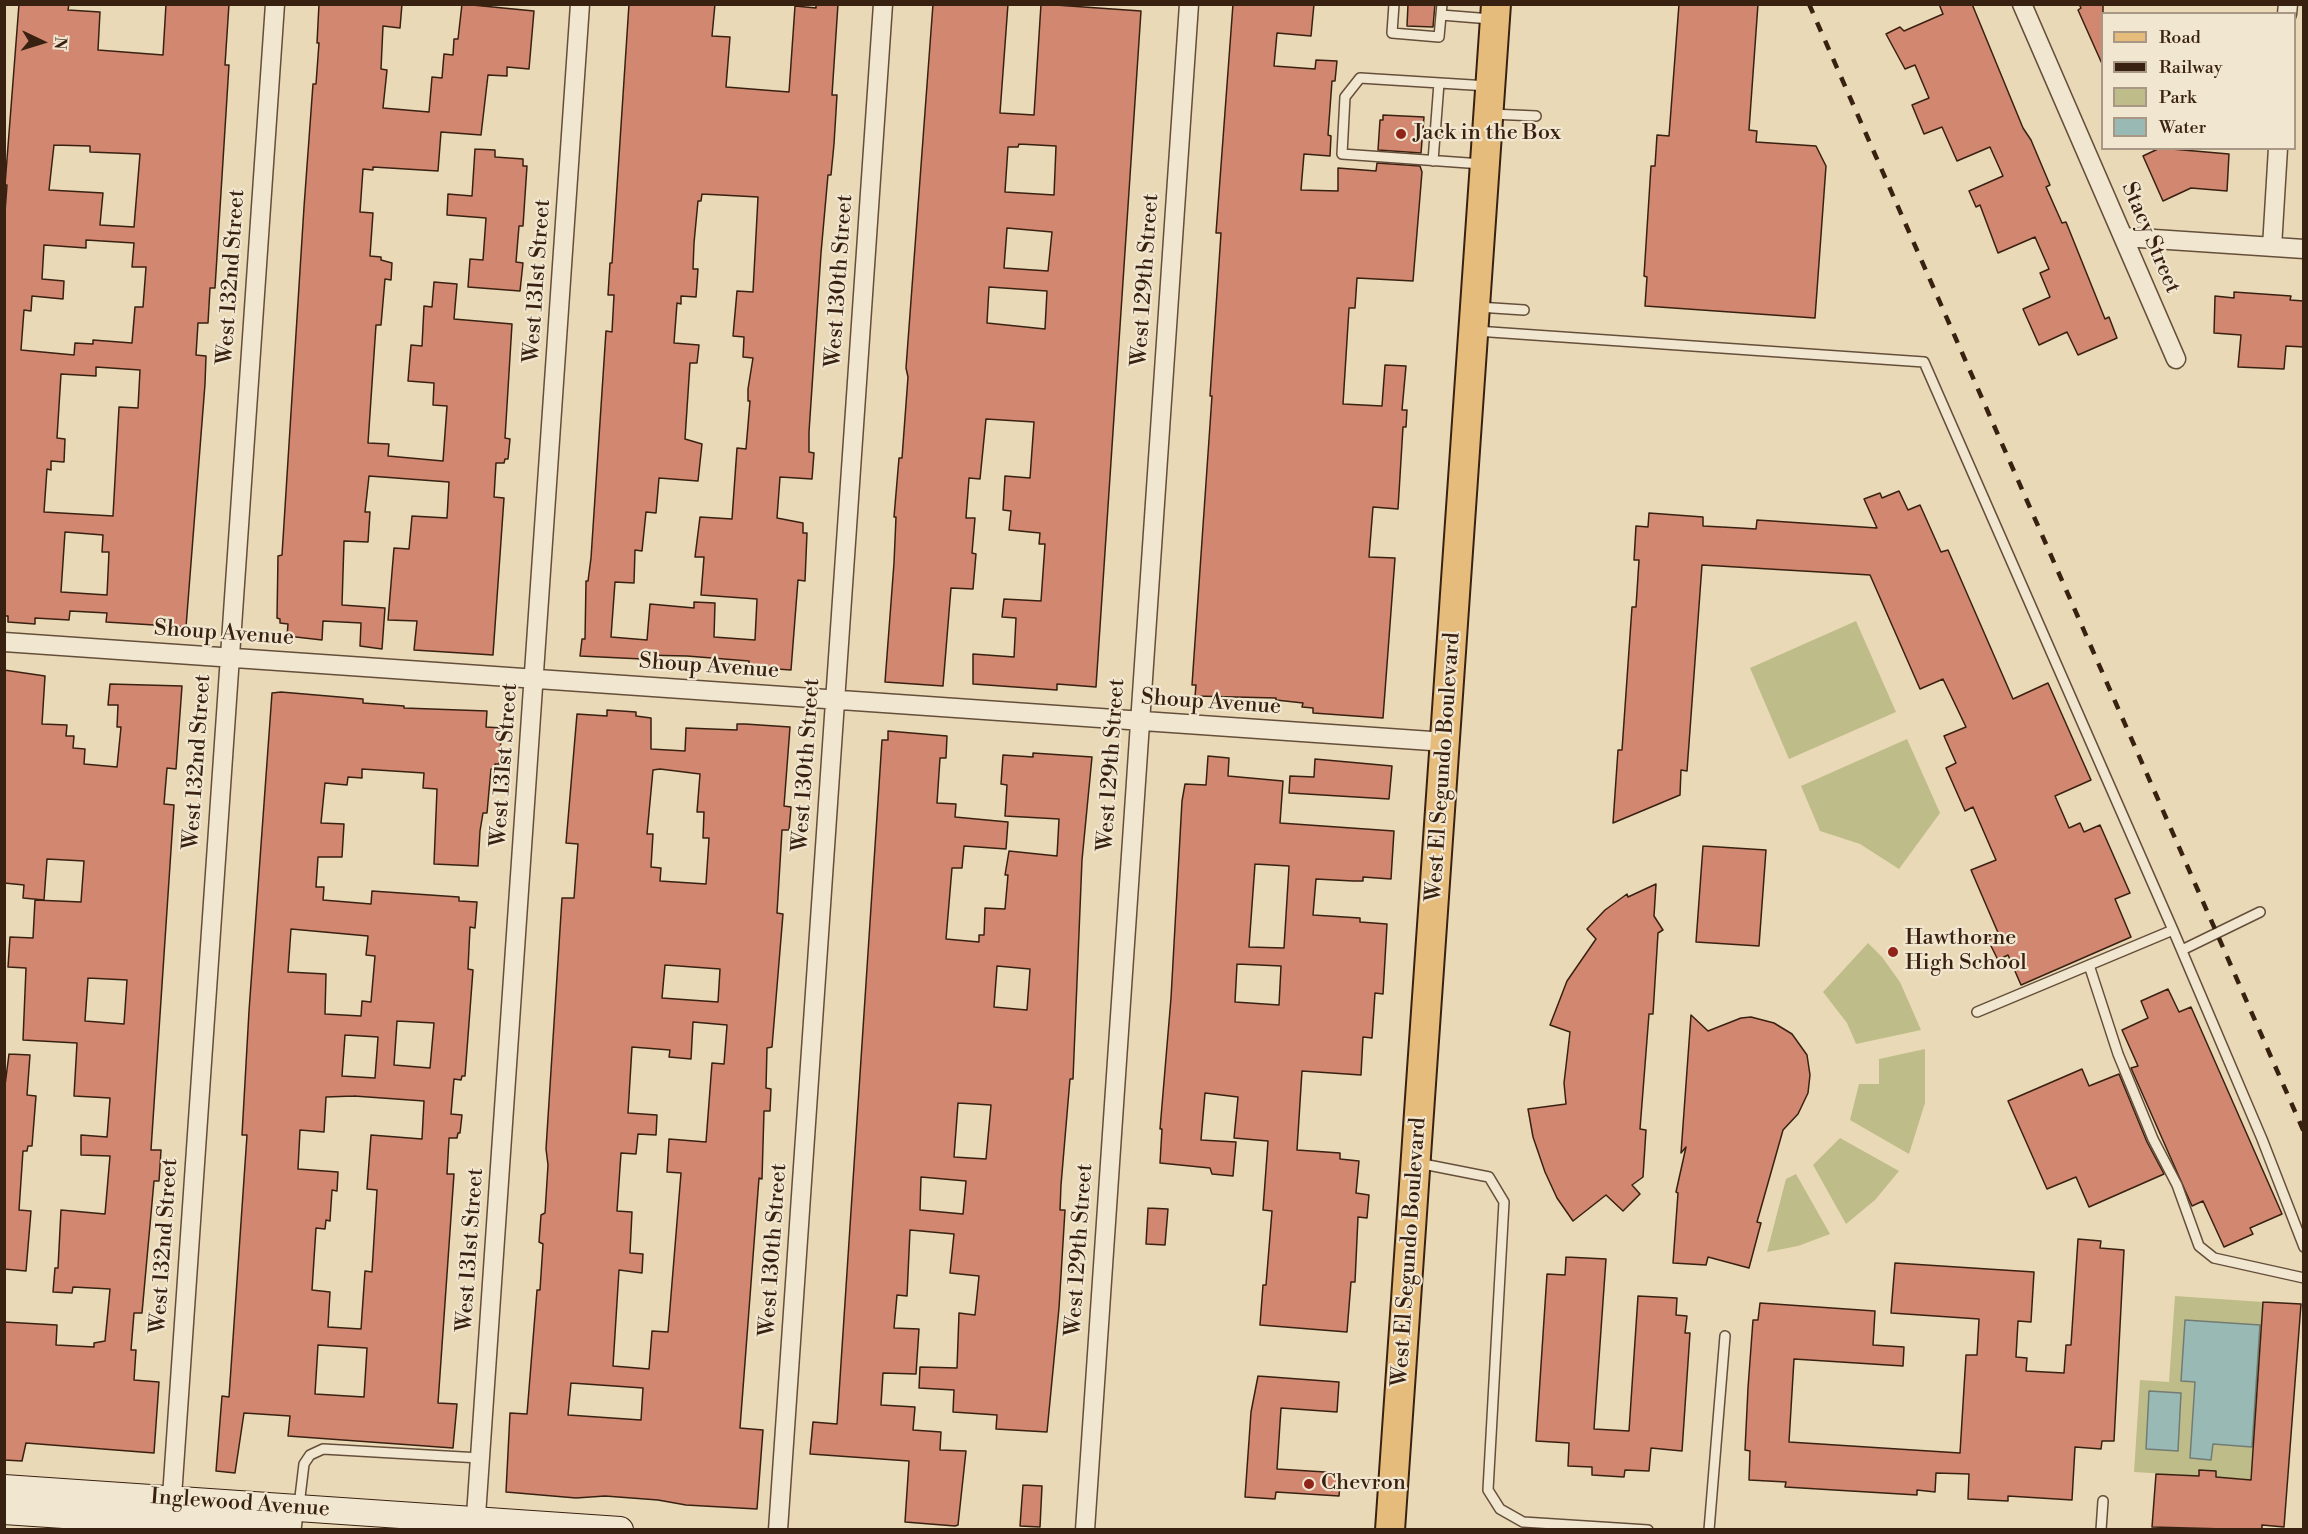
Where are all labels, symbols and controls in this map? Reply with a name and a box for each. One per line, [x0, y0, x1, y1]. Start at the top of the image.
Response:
north arrow [12, 12, 72, 72]
legend [2101, 12, 2296, 150]
text: Road [2159, 26, 2201, 49]
text: N [50, 36, 70, 50]
text: Railway [2159, 56, 2222, 79]
text: Park [2159, 86, 2196, 109]
text: Water [2159, 116, 2206, 139]
place label: Jack in the Box [1413, 121, 1561, 147]
marker: Jack in the Box [1394, 127, 1408, 141]
street label: Stacy Street [2115, 179, 2185, 297]
street label: West 132nd Street [213, 188, 251, 366]
street label: West 129th Street [1127, 193, 1165, 367]
street label: West 130th Street [821, 194, 859, 368]
street label: West 131st Street [519, 198, 557, 364]
street label: Shoup Avenue [153, 616, 295, 652]
street label: West El Segundo Boulevard [1421, 631, 1467, 903]
street label: Shoup Avenue [638, 649, 780, 685]
street label: West 132nd Street [179, 673, 217, 851]
street label: West 130th Street [788, 678, 826, 852]
street label: West 129th Street [1093, 678, 1131, 852]
street label: West 131st Street [486, 682, 524, 848]
street label: Shoup Avenue [1140, 685, 1282, 721]
place label: Hawthorne High School [1905, 926, 2027, 978]
marker: Hawthorne High School [1886, 945, 1900, 959]
street label: West El Segundo Boulevard [1387, 1116, 1433, 1388]
street label: West 132nd Street [146, 1157, 184, 1335]
street label: West 130th Street [755, 1163, 793, 1337]
street label: West 129th Street [1061, 1163, 1099, 1337]
street label: West 131st Street [452, 1167, 490, 1333]
place label: Chevron [1321, 1471, 1406, 1497]
marker: Chevron [1302, 1477, 1316, 1491]
street label: Inglewood Avenue [149, 1485, 331, 1523]

